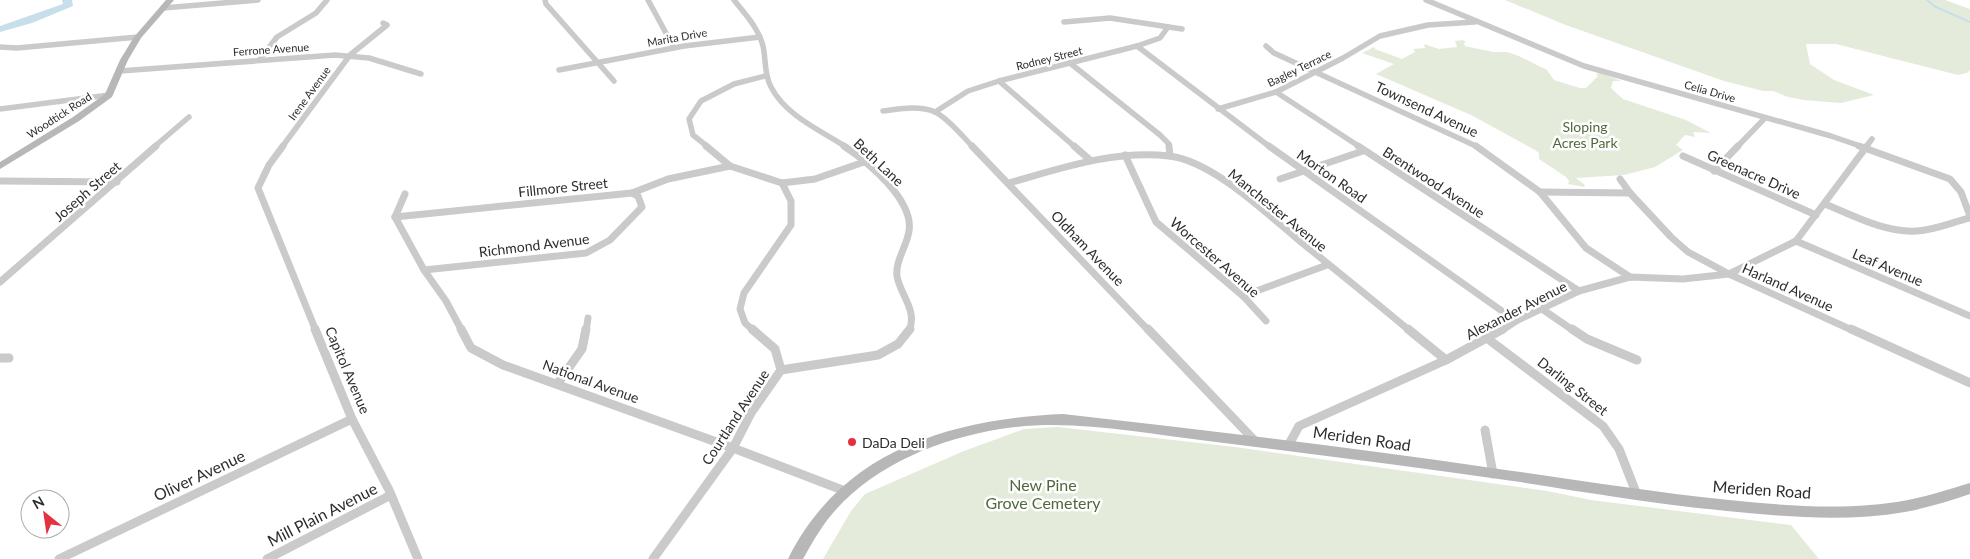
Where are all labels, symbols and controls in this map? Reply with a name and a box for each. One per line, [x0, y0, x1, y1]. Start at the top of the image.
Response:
street label: Marita Drive [646, 25, 708, 49]
street label: Ferrone Avenue [232, 40, 310, 58]
street label: Rodney Street [1014, 43, 1084, 73]
street label: Bagley Terrace [1265, 47, 1333, 89]
street label: Irene Avenue [285, 63, 333, 122]
street label: Celia Drive [1683, 77, 1737, 105]
street label: Townsend Avenue [1373, 78, 1481, 140]
street label: Woodtick Road [24, 89, 94, 141]
park label: Sloping Acres Park [1552, 118, 1618, 151]
street label: Beth Lane [851, 135, 907, 189]
street label: Brentwood Avenue [1380, 143, 1488, 221]
street label: Morton Road [1294, 146, 1370, 206]
street label: Greenacre Drive [1705, 146, 1803, 202]
street label: Joseph Street [50, 157, 124, 225]
street label: Manchester Avenue [1225, 165, 1331, 255]
street label: Fillmore Street [517, 174, 609, 200]
street label: Oldham Avenue [1048, 207, 1128, 289]
street label: Worcester Avenue [1167, 213, 1263, 301]
street label: Richmond Avenue [478, 230, 590, 260]
street label: Leaf Avenue [1850, 245, 1926, 289]
street label: Harland Avenue [1740, 259, 1836, 315]
street label: Alexander Avenue [1463, 277, 1569, 343]
street label: Capitol Avenue [322, 324, 374, 416]
street label: Darling Street [1534, 353, 1612, 419]
street label: National Avenue [540, 356, 642, 406]
street label: Courtland Avenue [698, 366, 772, 468]
street label: Meriden Road [1312, 422, 1412, 454]
place label: DaDa Deli [862, 434, 925, 451]
marker: DaDa Deli [846, 436, 858, 448]
street label: Oliver Avenue [150, 446, 248, 504]
park label: New Pine Grove Cemetery [985, 475, 1101, 512]
street label: Meriden Road [1712, 476, 1812, 502]
street label: Mill Plain Avenue [264, 478, 380, 550]
north arrow [20, 489, 70, 539]
text: N [29, 492, 47, 512]

